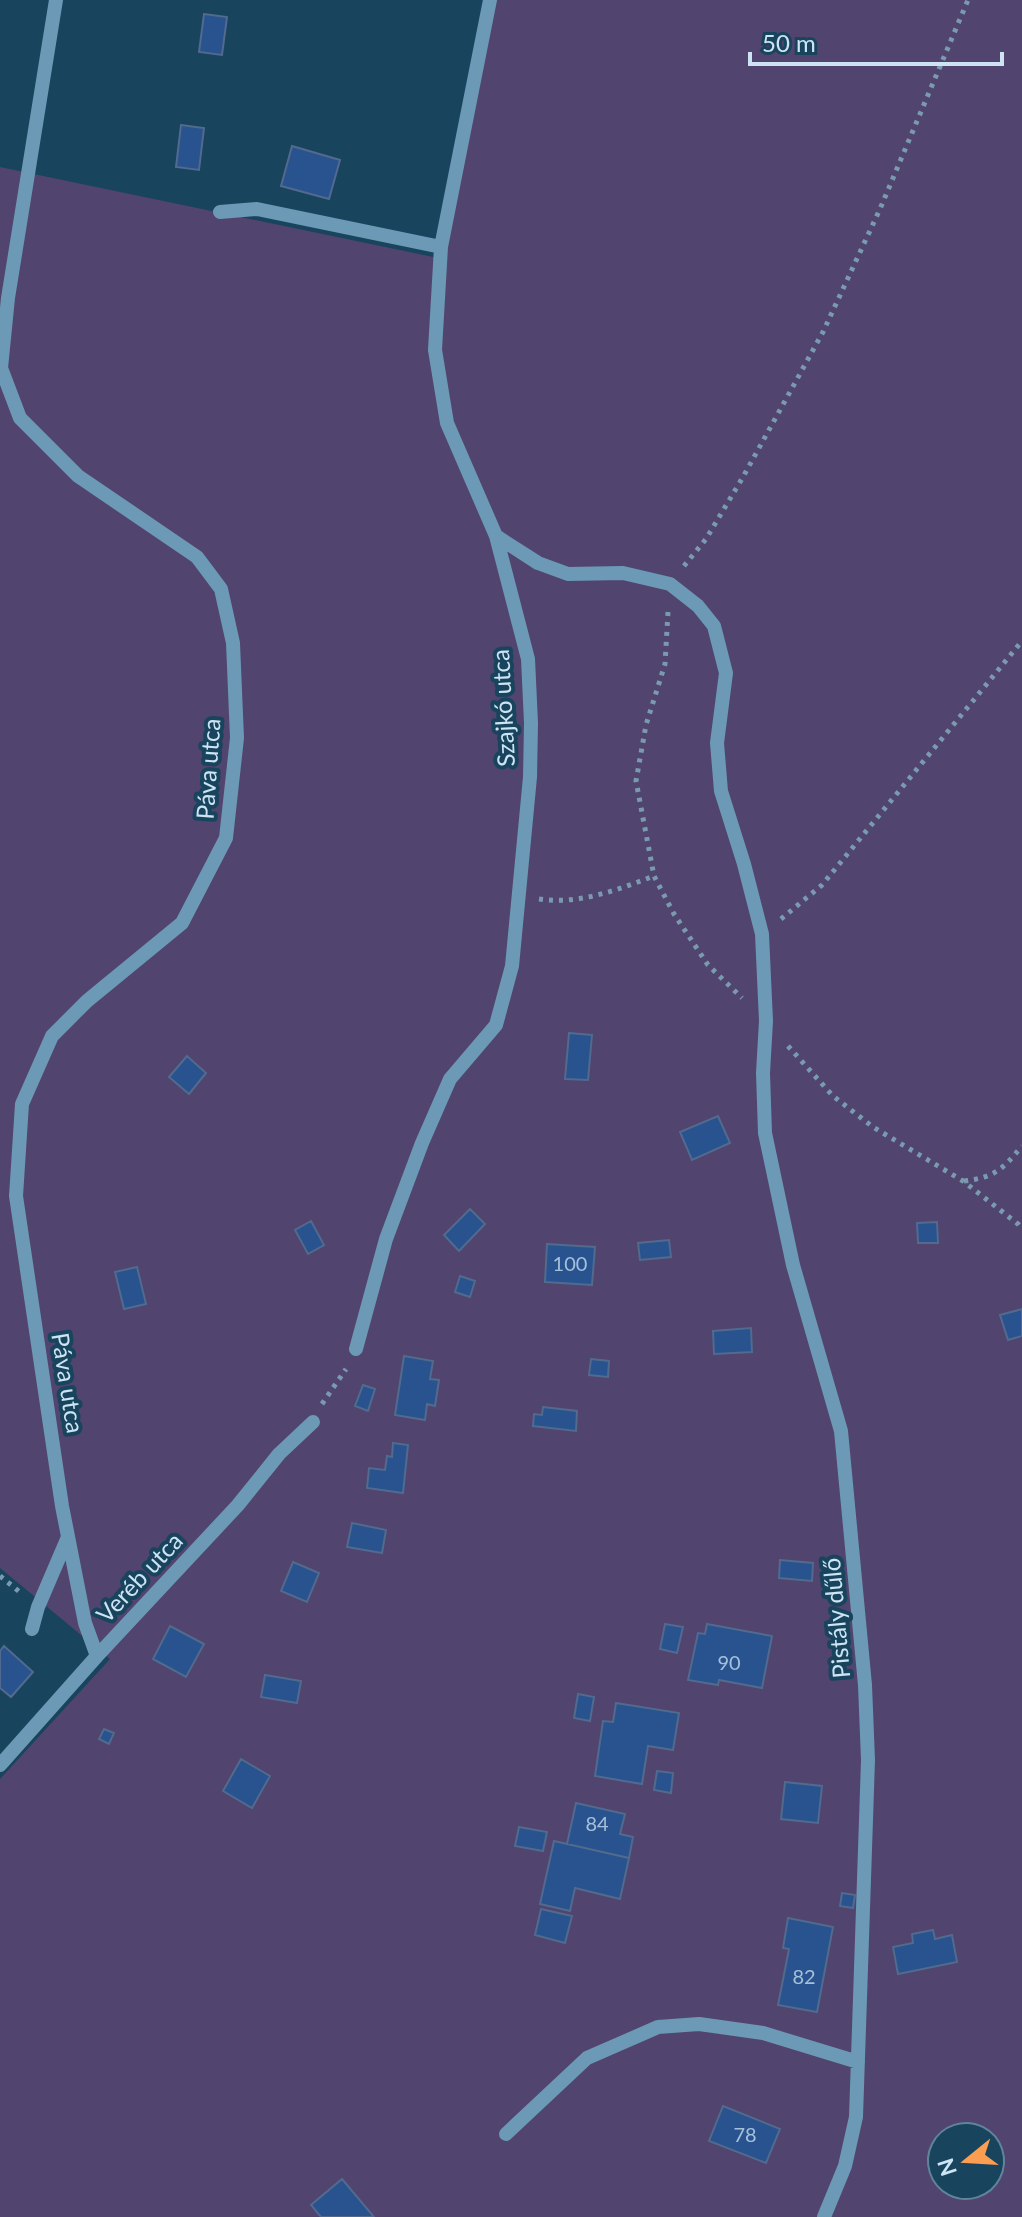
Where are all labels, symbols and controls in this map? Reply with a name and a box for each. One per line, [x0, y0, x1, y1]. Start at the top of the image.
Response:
scale bar [750, 16, 1002, 66]
text: 50 m [762, 28, 816, 57]
street label: Szajkó utca [485, 649, 520, 768]
street label: Páva utca [190, 717, 225, 820]
house number: 100 [553, 1251, 587, 1275]
street label: Páva utca [46, 1331, 91, 1435]
street label: Veréb utca [90, 1526, 188, 1628]
street label: Pistály dűlő [816, 1557, 855, 1680]
house number: 90 [717, 1650, 741, 1674]
house number: 84 [585, 1811, 609, 1835]
house number: 82 [792, 1964, 816, 1988]
north arrow [926, 2121, 1006, 2201]
house number: 78 [733, 2122, 757, 2146]
text: N [931, 2155, 962, 2180]

